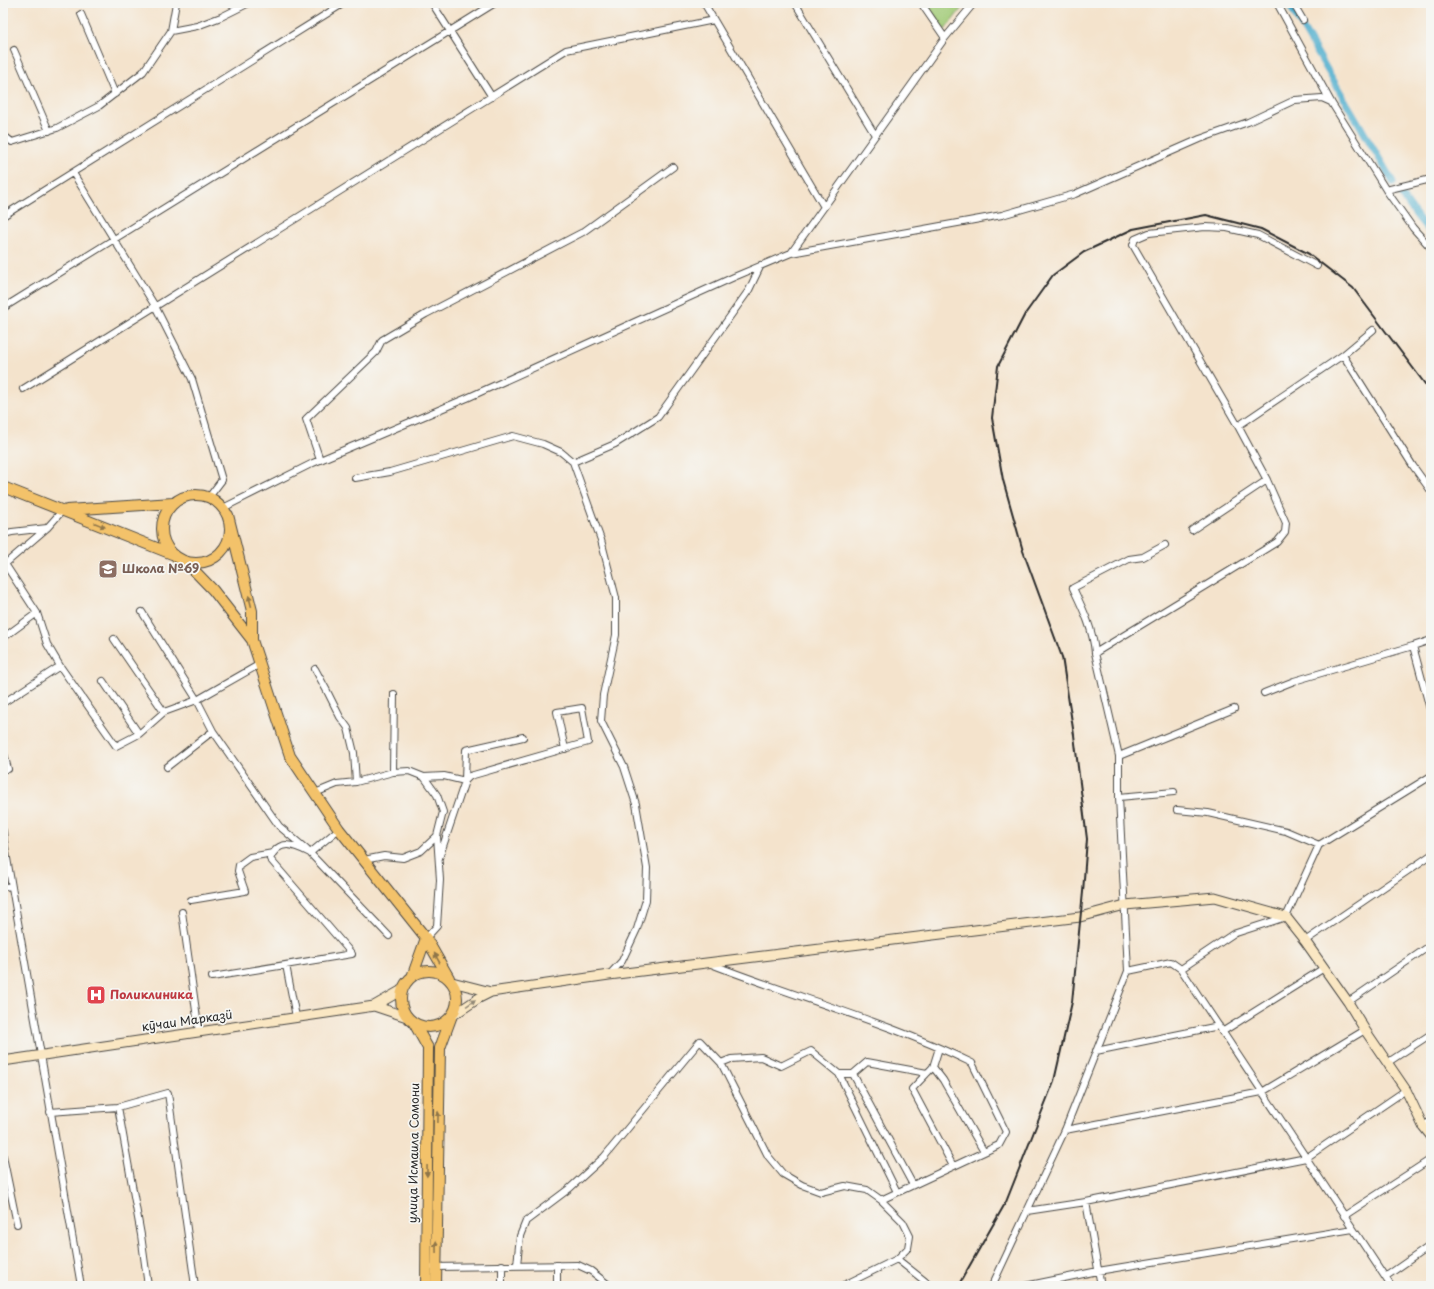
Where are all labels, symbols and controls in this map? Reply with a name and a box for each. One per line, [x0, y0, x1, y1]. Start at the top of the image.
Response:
one-way arrow [94, 522, 105, 528]
school or university icon: Школа №69 [97, 558, 119, 580]
place label: Школа №69 [122, 559, 199, 577]
one-way arrow [246, 595, 252, 607]
one-way arrow [434, 952, 441, 964]
hospital icon: Поликлиника [85, 984, 107, 1006]
place label: Поликлиника [110, 985, 194, 1003]
one-way arrow [466, 999, 476, 1007]
street label: кӯчаи Марказӣ [140, 1005, 234, 1035]
street label: улица Исмаила Сомони [403, 1083, 423, 1223]
one-way arrow [435, 1110, 441, 1123]
one-way arrow [423, 1165, 430, 1177]
one-way arrow [433, 1240, 439, 1253]

